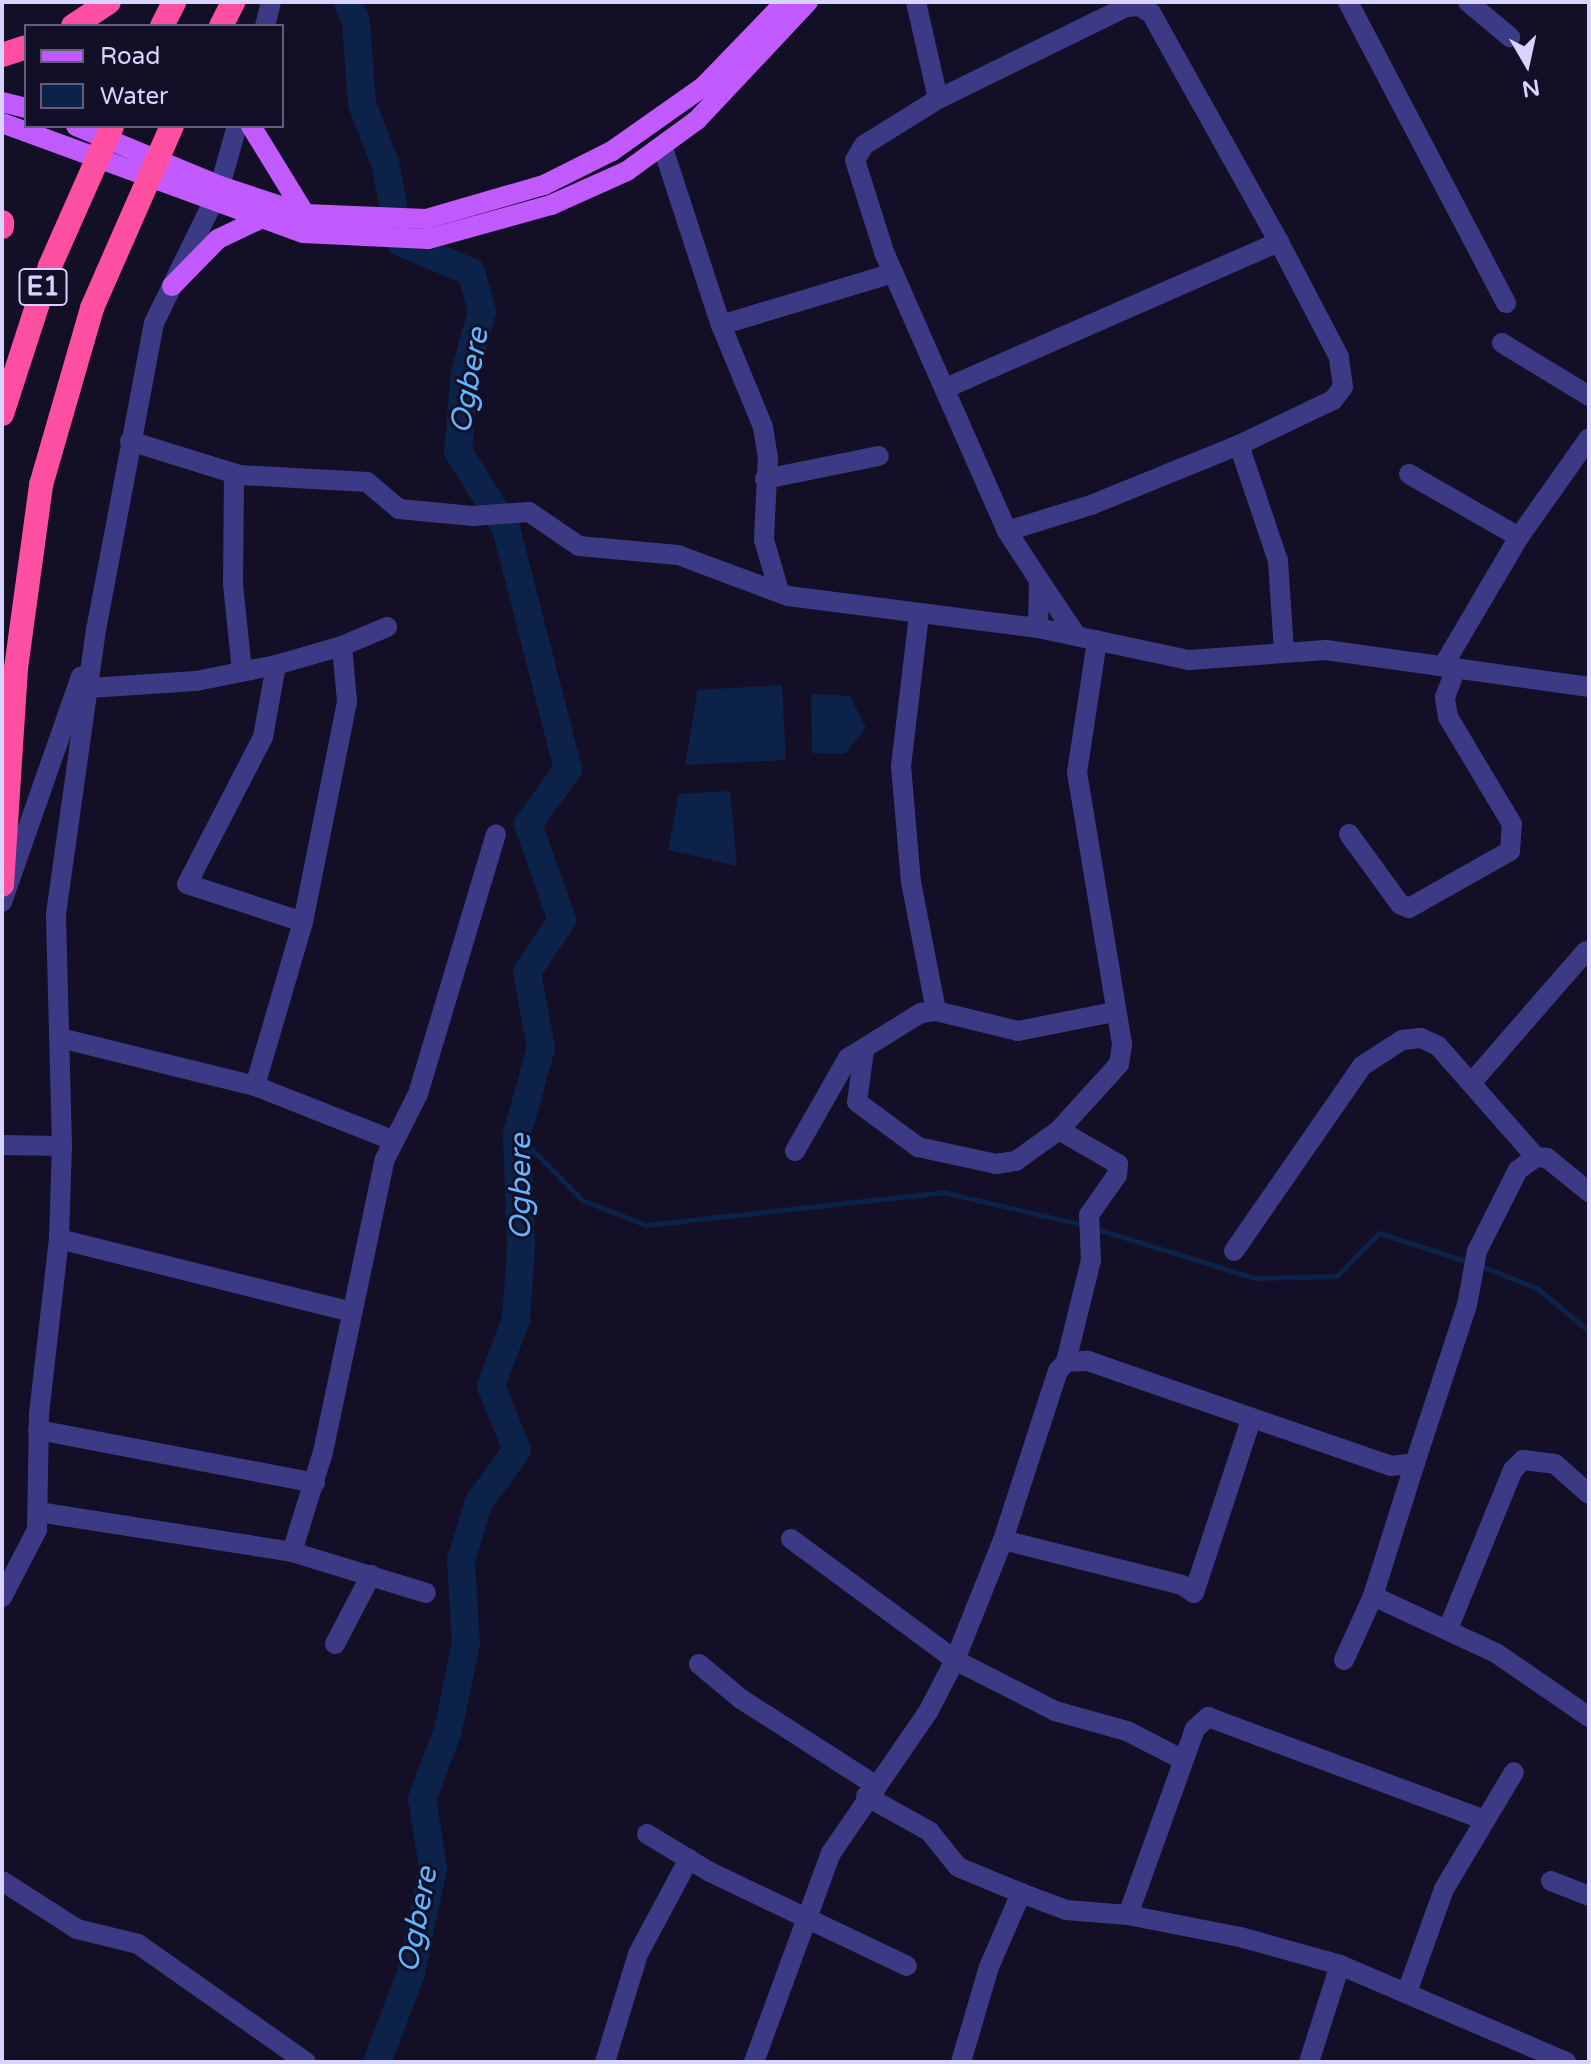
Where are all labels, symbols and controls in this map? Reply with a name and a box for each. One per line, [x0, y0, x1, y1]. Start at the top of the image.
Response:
legend [24, 24, 284, 128]
north arrow [1487, 24, 1567, 104]
text: Road [100, 42, 160, 71]
text: N [1520, 73, 1542, 102]
text: Water [100, 82, 168, 111]
road number: E1 [17, 265, 69, 309]
water label: Ogbere [443, 325, 497, 437]
water label: Ogbere [503, 1134, 539, 1240]
water label: Ogbere [390, 1864, 446, 1976]

